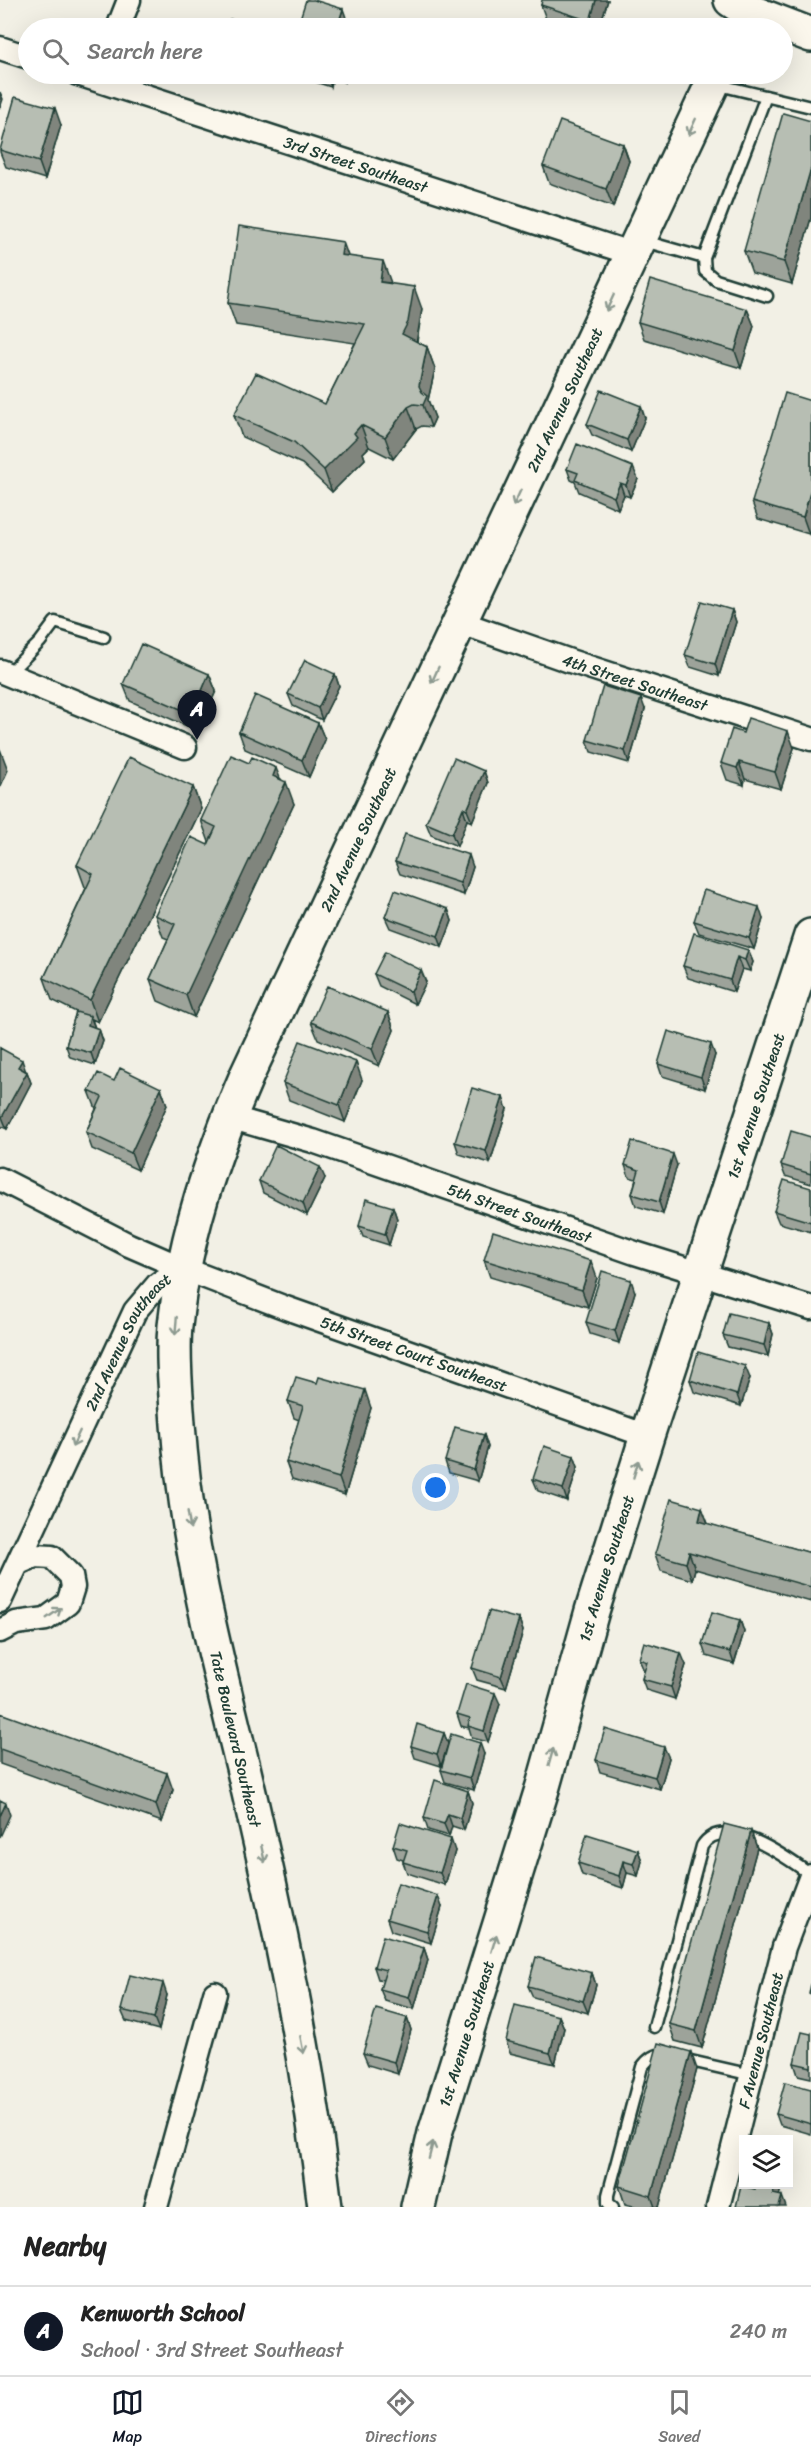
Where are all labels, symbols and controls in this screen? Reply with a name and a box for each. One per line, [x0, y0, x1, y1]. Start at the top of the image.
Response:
search box [18, 18, 793, 84]
text: Search here [87, 32, 203, 71]
icon: search [39, 35, 72, 68]
one-way arrow [686, 117, 698, 135]
street label: 3rd Street Southeast [280, 128, 432, 202]
one-way arrow [603, 294, 615, 312]
street label: 2nd Avenue Southeast [518, 322, 611, 477]
one-way arrow [511, 489, 523, 507]
street label: 4th Street Southeast [558, 645, 712, 720]
one-way arrow [428, 666, 439, 684]
pin: A [178, 690, 216, 740]
street label: 2nd Avenue Southeast [312, 762, 405, 917]
street label: 1st Avenue Southeast [718, 1029, 793, 1183]
street label: 5th Street Southeast [443, 1175, 596, 1252]
street label: 2nd Avenue Southeast [77, 1265, 177, 1416]
street label: 5th Street Court Southeast [316, 1307, 512, 1400]
one-way arrow [170, 1315, 181, 1335]
one-way arrow [70, 1430, 81, 1448]
one-way arrow [631, 1460, 642, 1479]
your location [421, 1473, 450, 1502]
street label: 1st Avenue Southeast [570, 1491, 643, 1645]
one-way arrow [183, 1510, 194, 1530]
one-way arrow [46, 1607, 62, 1619]
street label: Tate Boulevard Southeast [201, 1648, 270, 1831]
one-way arrow [546, 1748, 557, 1767]
one-way arrow [257, 1844, 269, 1863]
one-way arrow [489, 1934, 500, 1953]
street label: 1st Avenue Southeast [430, 1957, 503, 2111]
street label: F Avenue Southeast [730, 1969, 792, 2112]
one-way arrow [297, 2035, 308, 2054]
map controls [739, 2135, 793, 2189]
button: layers [739, 2135, 793, 2189]
one-way arrow [425, 2141, 437, 2160]
text: Nearby [24, 2223, 106, 2269]
text: Kenworth School [81, 2294, 245, 2333]
text: A [37, 2314, 50, 2349]
text: 240 m [730, 2314, 787, 2349]
text: School · 3rd Street Southeast [81, 2333, 343, 2368]
tab: Map [111, 2386, 144, 2451]
tab: Directions [365, 2386, 437, 2451]
tab: Saved [658, 2386, 700, 2451]

